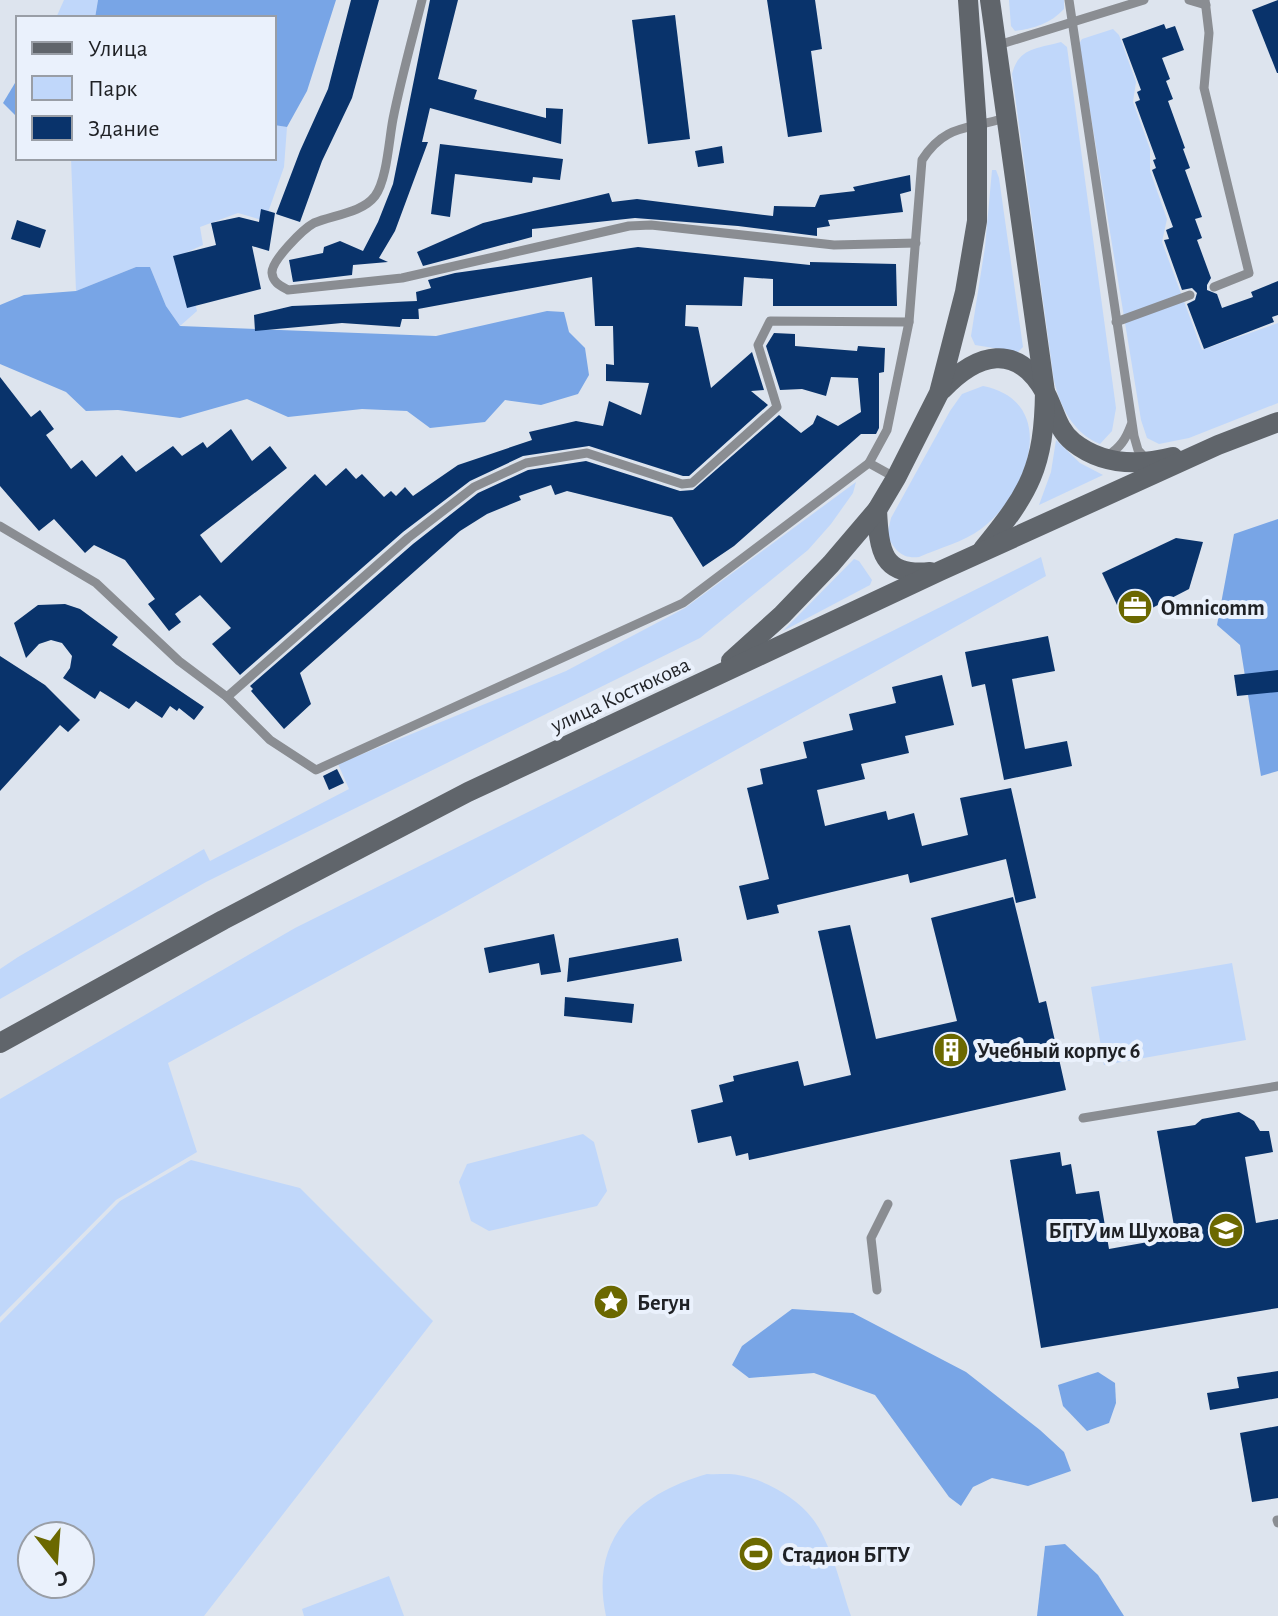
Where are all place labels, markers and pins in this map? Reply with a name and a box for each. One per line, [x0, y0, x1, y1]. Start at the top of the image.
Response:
office icon: Omnicomm [1116, 588, 1154, 626]
place label: Omnicomm [1161, 597, 1265, 619]
building icon: Учебный корпус 6 [932, 1031, 970, 1069]
place label: Учебный корпус 6 [977, 1040, 1140, 1063]
school or university icon: БГТУ им Шухова [1207, 1211, 1245, 1249]
place label: БГТУ им Шухова [1048, 1220, 1200, 1243]
place icon: Бегун [592, 1283, 630, 1321]
place label: Бегун [637, 1292, 691, 1315]
sports icon: Стадион БГТУ [737, 1535, 775, 1573]
place label: Стадион БГТУ [782, 1544, 910, 1566]

